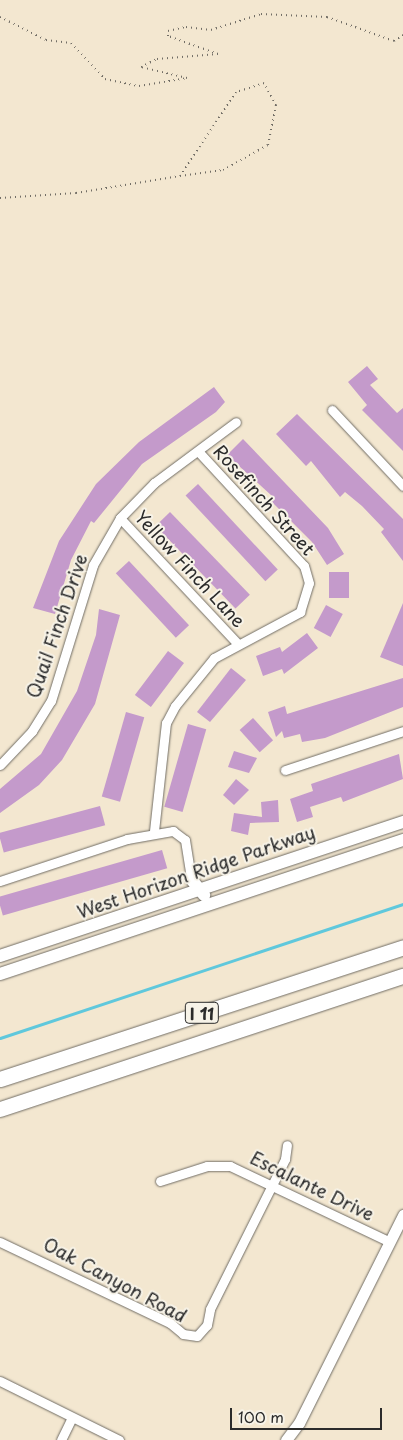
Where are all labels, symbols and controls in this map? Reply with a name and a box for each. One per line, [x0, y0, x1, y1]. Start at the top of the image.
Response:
street label: Rosefinch Street [209, 440, 319, 560]
street label: Yellow Finch Lane [130, 506, 250, 632]
street label: Quail Finch Drive [22, 551, 92, 701]
street label: West Horizon Ridge Parkway [74, 821, 318, 923]
road number: I 11 [184, 1000, 220, 1026]
street label: Escalante Drive [247, 1147, 377, 1225]
street label: Oak Canyon Road [40, 1233, 190, 1327]
scale bar [233, 1398, 386, 1430]
text: 100 m [238, 1405, 284, 1428]

